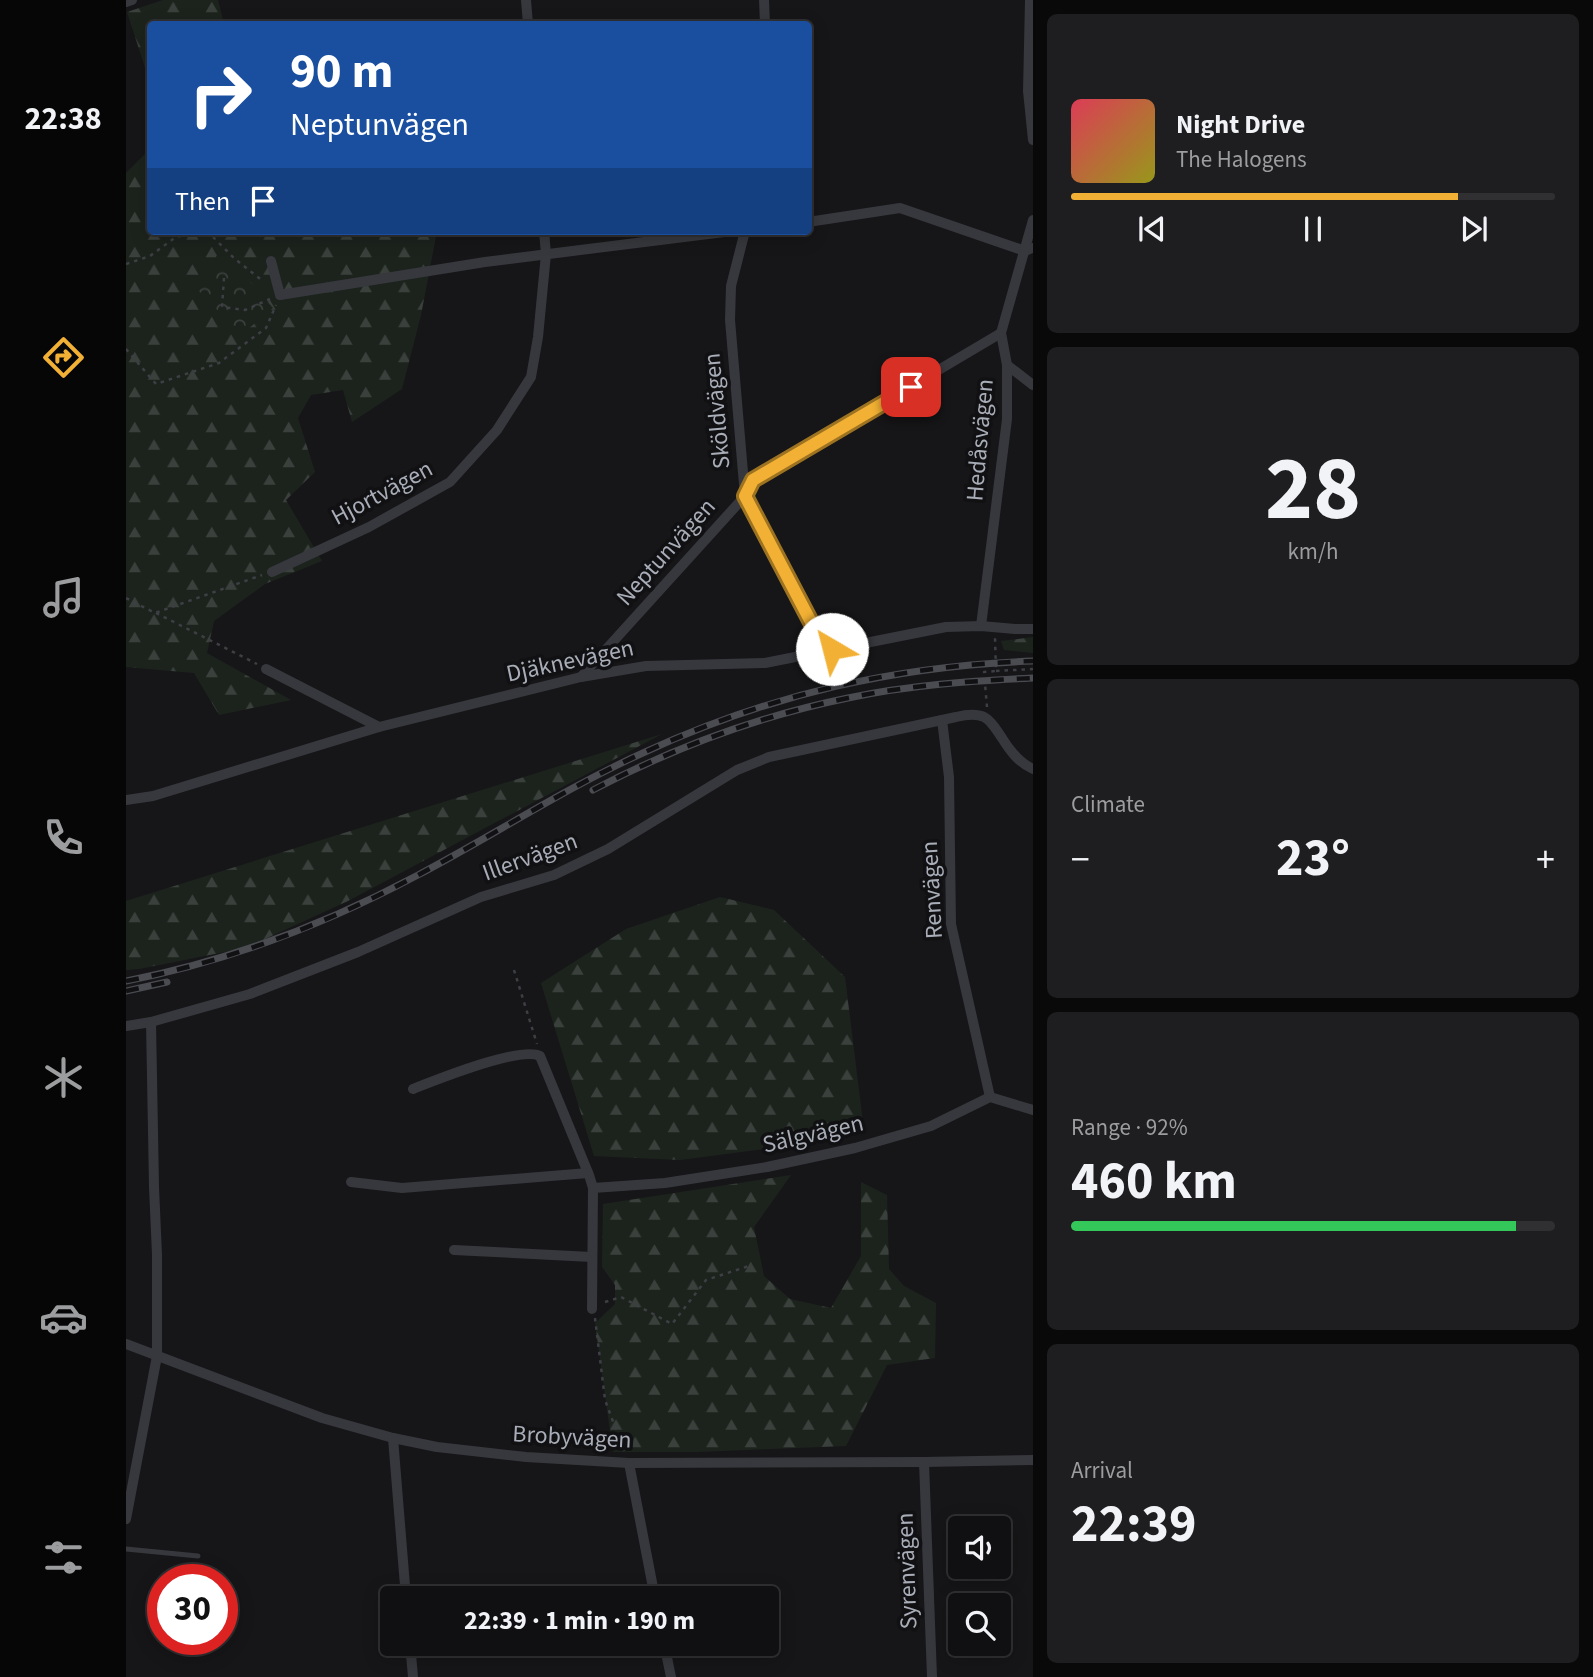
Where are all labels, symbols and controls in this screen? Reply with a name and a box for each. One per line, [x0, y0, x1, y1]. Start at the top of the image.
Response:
text: 90 m [290, 37, 394, 107]
icon: right [175, 49, 266, 140]
text: 22:38 [24, 96, 102, 142]
text: Neptunvägen [290, 102, 469, 148]
text: Night Drive [1176, 106, 1305, 143]
text: The Halogens [1176, 143, 1307, 176]
icon: arrive [244, 182, 282, 220]
text: Then [175, 183, 230, 220]
icon: previous [1133, 210, 1171, 248]
icon: pause [1294, 210, 1332, 248]
icon: next [1455, 210, 1493, 248]
icon: directions [39, 333, 88, 382]
street label: Sköldvägen [694, 352, 740, 470]
pin [881, 357, 941, 417]
icon: arrive [892, 368, 930, 406]
street label: Hedåsvägen [957, 377, 1003, 503]
text: 28 [1265, 425, 1361, 554]
street label: Hjortvägen [325, 452, 439, 534]
street label: Neptunvägen [608, 490, 724, 614]
text: km/h [1287, 535, 1339, 568]
icon: music [39, 573, 88, 622]
position arrow [795, 612, 869, 686]
street label: Djäknevägen [503, 630, 637, 692]
text: Climate [1071, 788, 1145, 821]
icon: phone [39, 813, 88, 862]
text: 23° [1276, 822, 1350, 896]
street label: Illervägen [477, 824, 583, 890]
text: − [1071, 833, 1090, 887]
text: + [1536, 833, 1555, 887]
street label: Renvägen [912, 840, 952, 940]
icon: climate [39, 1053, 88, 1102]
street label: Sälgvägen [759, 1105, 867, 1163]
text: Range · 92% [1071, 1111, 1188, 1144]
text: 460 km [1071, 1145, 1237, 1219]
icon: car [39, 1293, 88, 1342]
street label: Brobyvägen [512, 1416, 632, 1458]
text: Arrival [1071, 1454, 1133, 1487]
text: 22:39 [1071, 1488, 1196, 1562]
street label: Syrenvägen [887, 1512, 927, 1630]
map controls [948, 1516, 1011, 1656]
button: sound [948, 1516, 1011, 1579]
icon: filters [39, 1533, 88, 1582]
speed limit sign: 30 [147, 1564, 238, 1655]
button: search [948, 1593, 1011, 1656]
text: 22:39 · 1 min · 190 m [464, 1602, 695, 1639]

